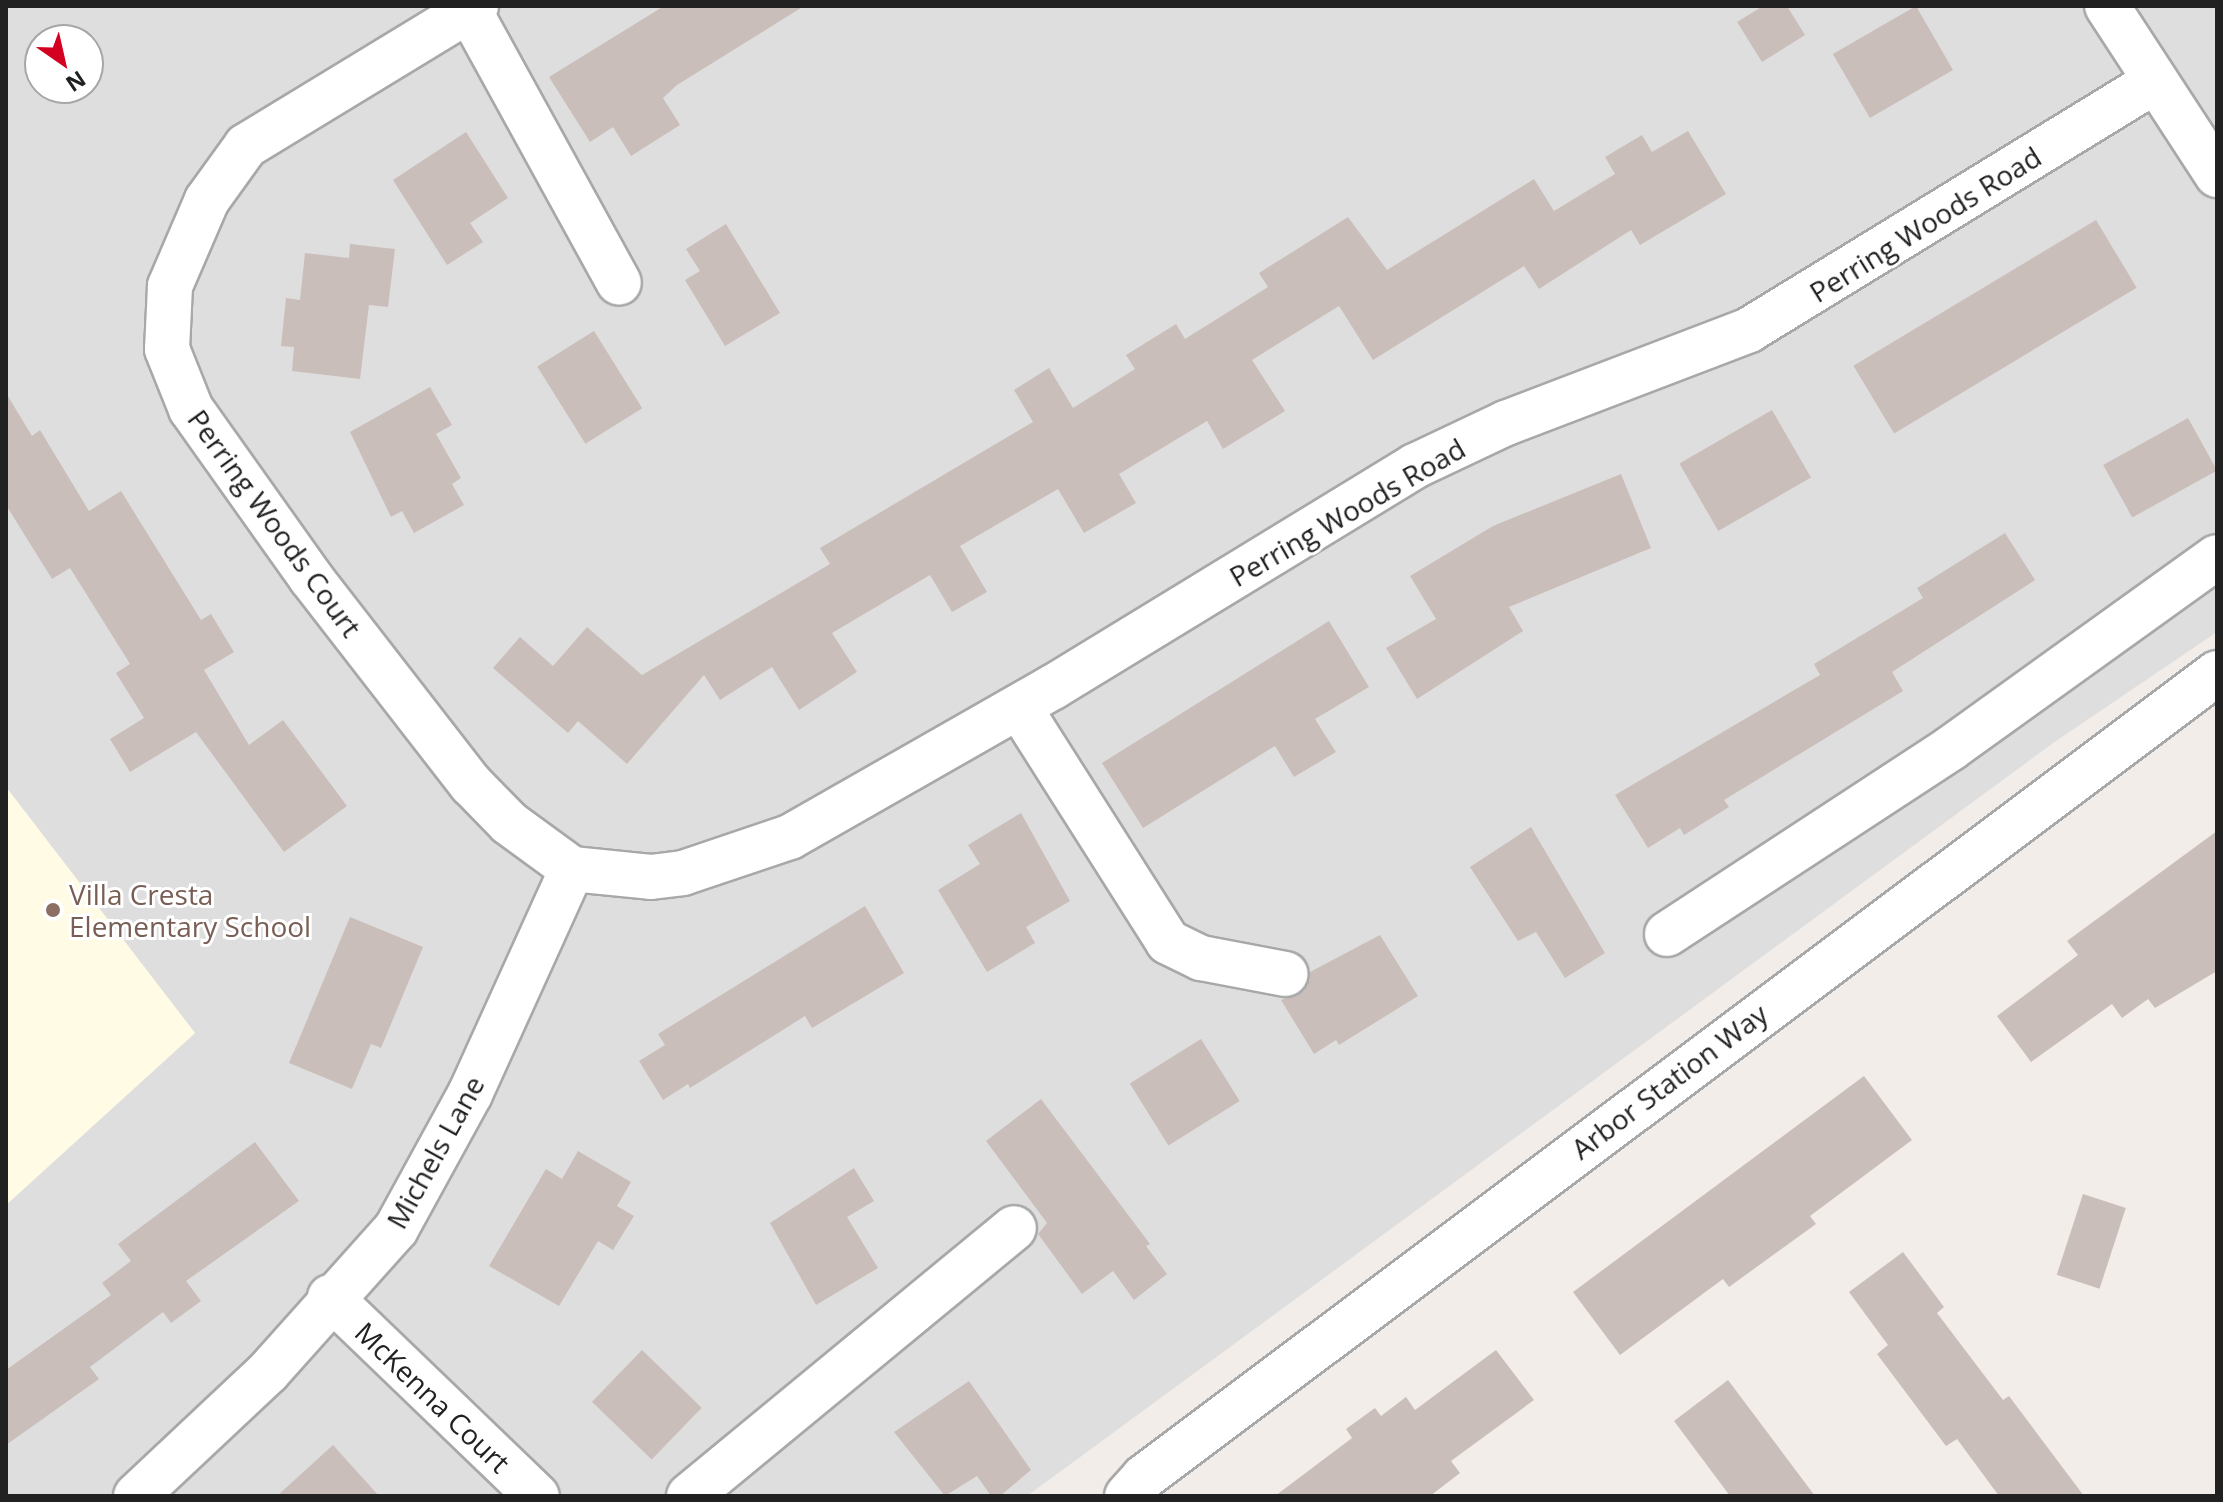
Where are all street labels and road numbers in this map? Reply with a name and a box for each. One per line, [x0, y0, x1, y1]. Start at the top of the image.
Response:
street label: Perring Woods Road [1803, 139, 2047, 309]
street label: Perring Woods Court [181, 403, 369, 643]
street label: Perring Woods Road [1223, 431, 1471, 593]
street label: Arbor Station Way [1564, 996, 1774, 1166]
street label: Michels Lane [379, 1070, 491, 1234]
street label: McKenna Court [349, 1315, 517, 1479]

